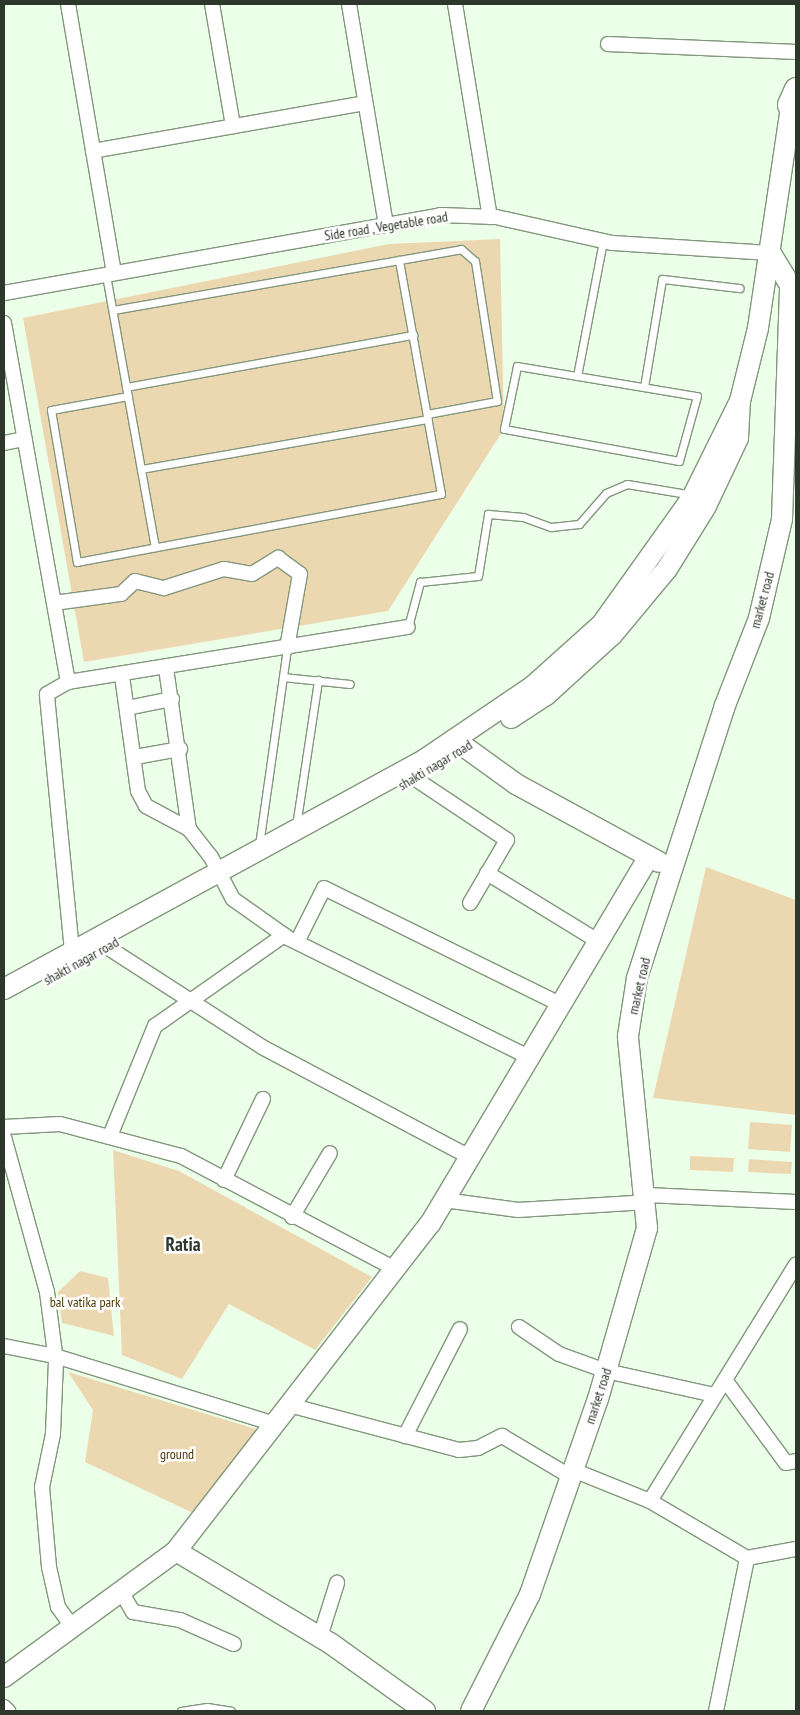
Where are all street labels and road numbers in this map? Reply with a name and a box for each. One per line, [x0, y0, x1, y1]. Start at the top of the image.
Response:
street label: Side road , Vegetable road [322, 208, 450, 244]
street label: market road [746, 570, 778, 630]
street label: shakti nagar road [395, 736, 475, 794]
street label: shakti nagar road [40, 933, 122, 989]
street label: market road [624, 956, 654, 1016]
street label: market road [581, 1366, 615, 1426]

